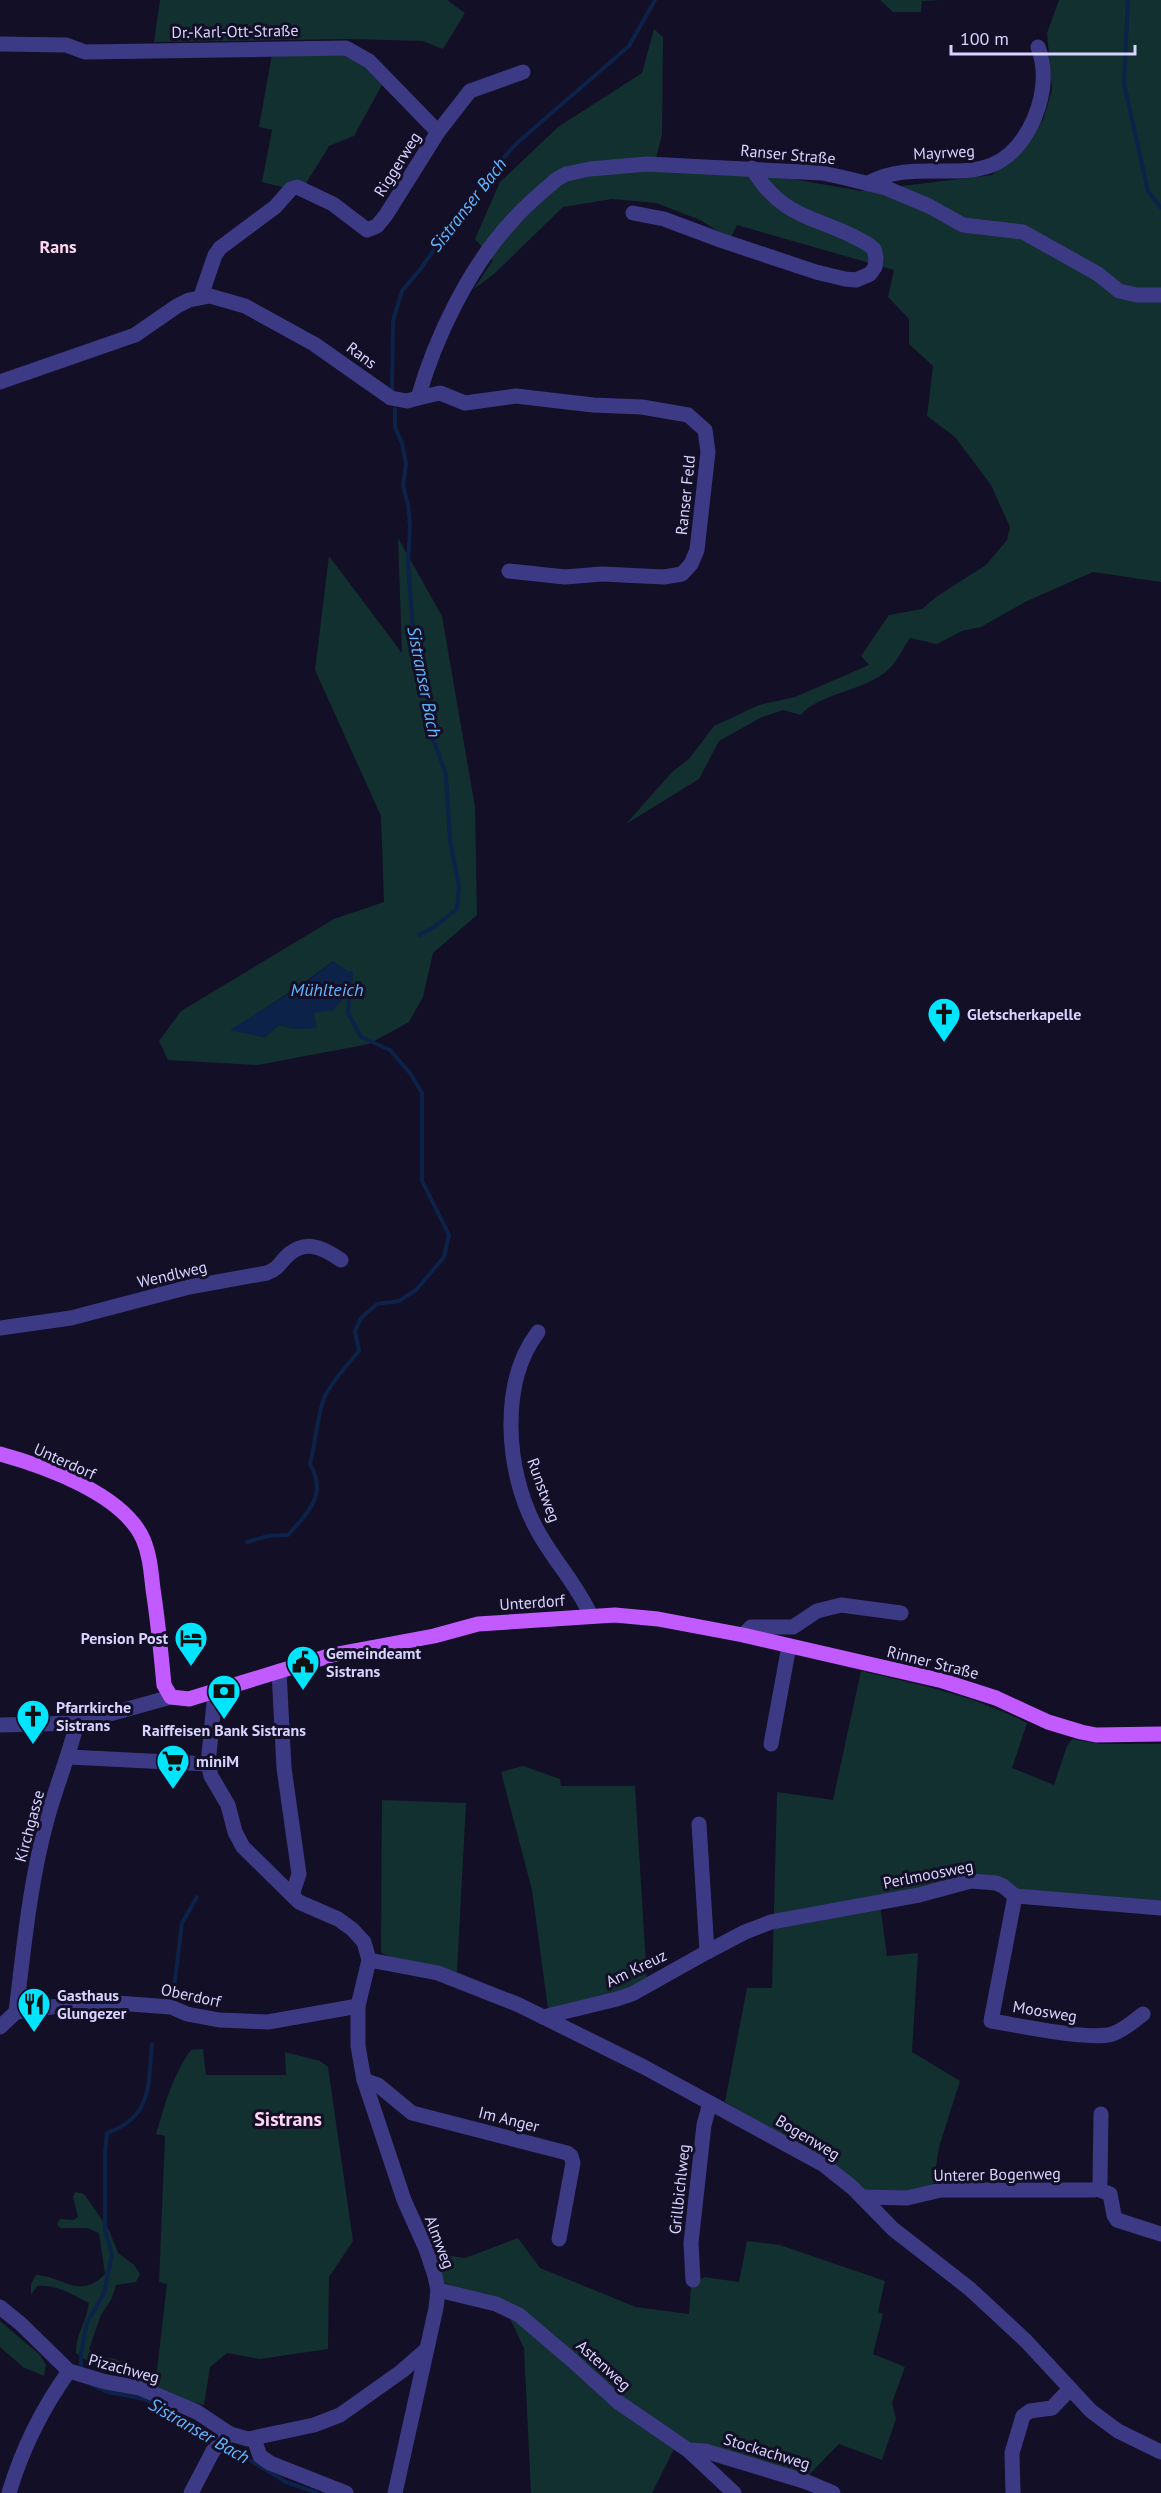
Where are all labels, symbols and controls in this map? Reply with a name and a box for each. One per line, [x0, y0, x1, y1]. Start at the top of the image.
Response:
scale bar [951, 18, 1136, 56]
street label: Dr.-Karl-Ott-Straße [171, 20, 299, 42]
text: 100 m [960, 27, 1009, 50]
street label: Riggerweg [369, 128, 425, 200]
street label: Ranser Straße [740, 140, 836, 168]
street label: Mayrweg [913, 140, 975, 164]
water label: Sistranser Bach [424, 153, 511, 256]
district label: Rans [39, 235, 77, 258]
street label: Rans [343, 337, 381, 373]
street label: Ranser Feld [671, 454, 699, 536]
water label: Sistranser Bach [402, 624, 447, 739]
water label: Mühlteich [291, 978, 363, 1001]
church icon: Gletscherkapelle [926, 996, 962, 1043]
place label: Gletscherkapelle [967, 1004, 1081, 1024]
street label: Wendlweg [135, 1256, 209, 1292]
street label: Unterdorf [31, 1438, 100, 1484]
street label: Runstweg [523, 1455, 565, 1525]
street label: Unterdorf [499, 1590, 566, 1614]
hotel icon: Pension Post [173, 1620, 209, 1667]
place label: Pension Post [81, 1628, 168, 1648]
street label: Rinner Straße [885, 1641, 981, 1683]
place label: Gemeindeamt Sistrans [326, 1643, 421, 1681]
public building icon: Gemeindeamt Sistrans [285, 1644, 321, 1691]
bank icon: Raiffeisen Bank Sistrans [206, 1673, 242, 1720]
place label: Pfarrkirche Sistrans [56, 1697, 131, 1735]
church icon: Pfarrkirche Sistrans [15, 1698, 51, 1745]
place label: Raiffeisen Bank Sistrans [142, 1720, 306, 1740]
supermarket icon: miniM [155, 1743, 191, 1790]
place label: miniM [196, 1751, 239, 1771]
street label: Kirchgasse [10, 1788, 48, 1864]
street label: Perlmoosweg [881, 1855, 975, 1893]
street label: Am Kreuz [602, 1945, 670, 1991]
street label: Oberdorf [159, 1979, 224, 2011]
place label: Gasthaus Glungezer [57, 1985, 127, 2023]
restaurant icon: Gasthaus Glungezer [16, 1986, 52, 2033]
street label: Moosweg [1011, 1996, 1079, 2026]
street label: Im Anger [477, 2102, 542, 2136]
district label: Sistrans [254, 2106, 322, 2132]
street label: Bogenweg [772, 2110, 844, 2164]
street label: Grillbichlweg [664, 2143, 694, 2235]
street label: Unterer Bogenweg [933, 2163, 1061, 2185]
street label: Almweg [421, 2213, 459, 2271]
street label: Astenweg [573, 2335, 635, 2395]
street label: Pizachweg [86, 2349, 162, 2387]
water label: Sistranser Bach [145, 2392, 254, 2469]
street label: Stockachweg [721, 2428, 813, 2474]

